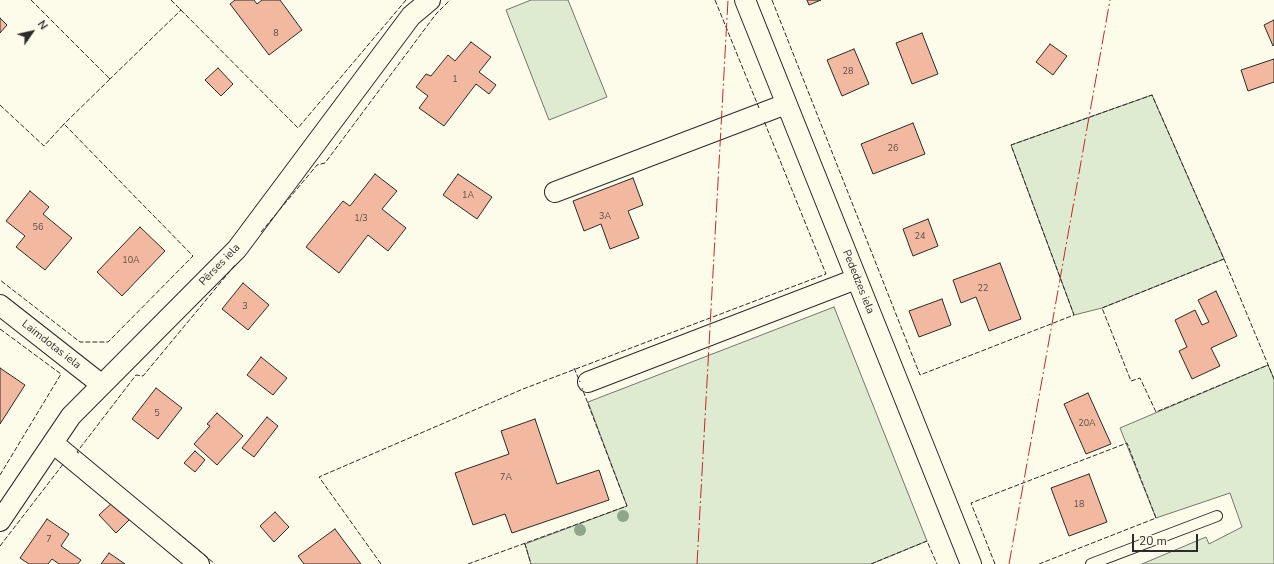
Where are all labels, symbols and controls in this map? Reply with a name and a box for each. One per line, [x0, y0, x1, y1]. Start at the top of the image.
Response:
north arrow [12, 12, 52, 52]
text: N [34, 17, 51, 33]
house number: 8 [273, 29, 279, 39]
house number: 28 [843, 67, 853, 77]
house number: 1 [452, 75, 458, 85]
house number: 26 [888, 144, 898, 154]
house number: 1A [462, 191, 474, 201]
house number: 3A [599, 212, 611, 222]
house number: 1/3 [354, 214, 368, 224]
house number: 56 [33, 223, 43, 233]
house number: 24 [915, 232, 925, 242]
street label: Pērses iela [197, 241, 243, 289]
street label: Pededzes iela [839, 248, 877, 316]
house number: 10A [122, 256, 140, 266]
house number: 22 [978, 284, 988, 294]
house number: 3 [242, 302, 248, 312]
street label: Laimdotas iela [19, 318, 83, 372]
house number: 5 [154, 409, 160, 419]
house number: 20A [1078, 419, 1096, 429]
house number: 7A [500, 473, 512, 483]
house number: 18 [1074, 500, 1084, 510]
scale bar [1134, 526, 1200, 552]
text: 20 m [1139, 533, 1167, 549]
house number: 7 [46, 535, 52, 545]

